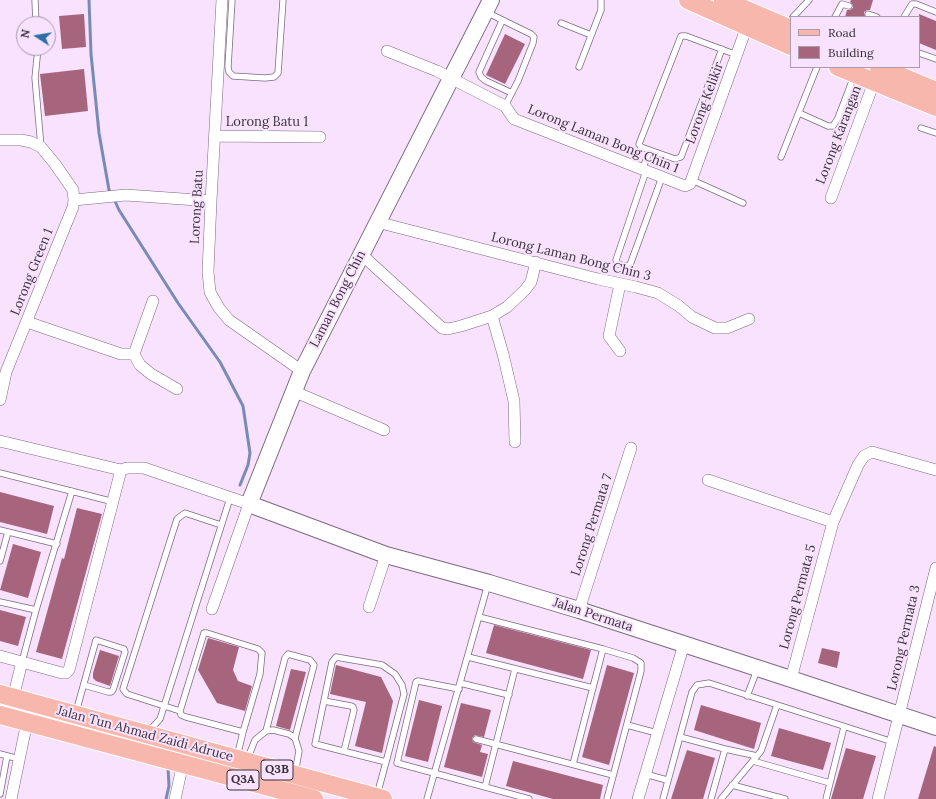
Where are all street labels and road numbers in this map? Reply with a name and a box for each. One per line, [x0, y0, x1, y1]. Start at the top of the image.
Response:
street label: Lorong Kelikir [683, 60, 727, 146]
street label: Lorong Karangan [813, 84, 865, 186]
street label: Lorong Laman Bong Chin 1 [525, 101, 681, 177]
street label: Lorong Batu 1 [226, 114, 308, 130]
street label: Lorong Batu [187, 170, 207, 244]
street label: Lorong Green 1 [7, 226, 57, 318]
street label: Lorong Laman Bong Chin 3 [489, 230, 653, 284]
street label: Laman Bong Chin [307, 248, 369, 350]
street label: Lorong Permata 7 [568, 472, 616, 578]
street label: Lorong Permata 5 [777, 543, 819, 651]
street label: Lorong Permata 3 [884, 584, 924, 692]
street label: Jalan Permata [551, 595, 635, 635]
street label: Jalan Tun Ahmad Zaidi Adruce [55, 703, 235, 765]
road number: Q3B [261, 760, 293, 780]
road number: Q3A [227, 770, 259, 790]

